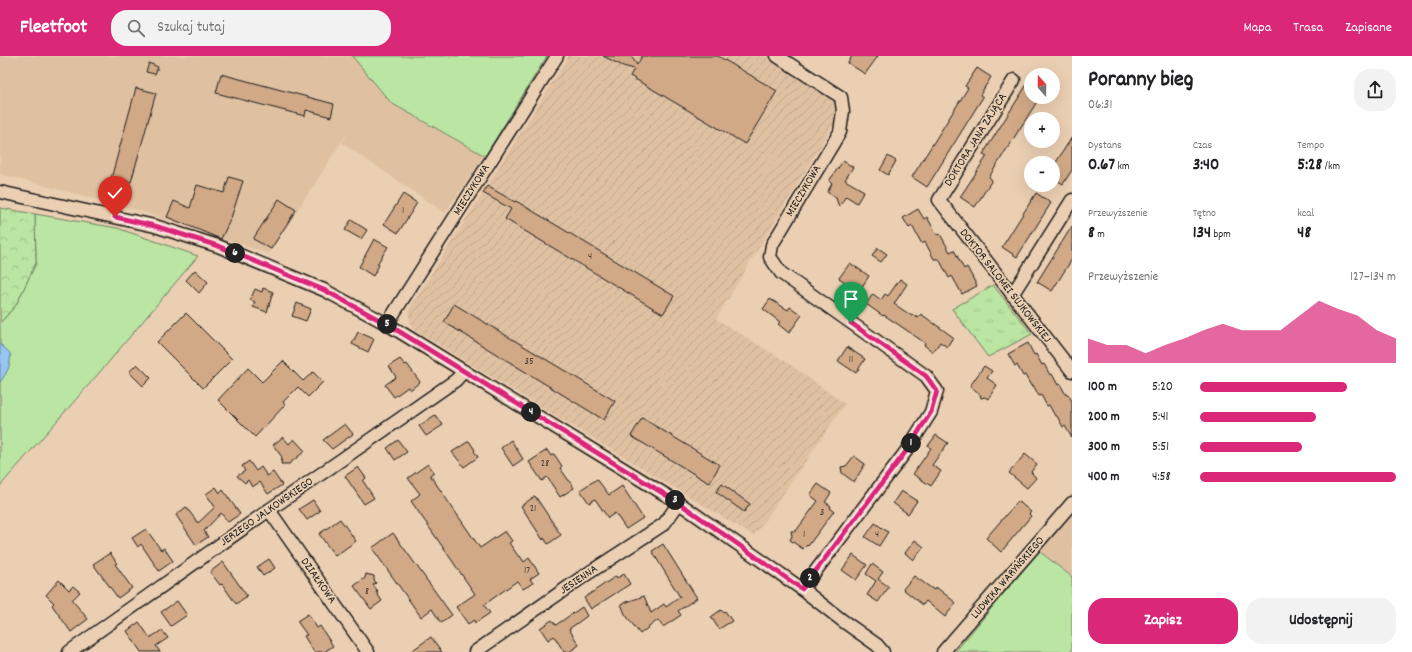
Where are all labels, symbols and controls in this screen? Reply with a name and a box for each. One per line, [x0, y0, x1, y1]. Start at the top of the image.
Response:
search box [111, 10, 391, 46]
text: Fleetfoot [20, 15, 87, 42]
icon: search [125, 17, 147, 39]
text: Szukaj tutaj [157, 17, 225, 39]
text: Mapa [1244, 18, 1271, 38]
text: Trasa [1293, 18, 1323, 38]
text: Zapisane [1345, 18, 1392, 38]
text: Poranny bieg [1088, 65, 1193, 96]
north arrow [1024, 68, 1060, 104]
map controls [1024, 68, 1060, 192]
button: share [1354, 69, 1396, 111]
street label: DOKTORA JANA ZAJĄCA [940, 90, 1012, 190]
text: 06:31 [1088, 96, 1112, 115]
button: + [1024, 112, 1060, 148]
text: Dystans [1088, 138, 1122, 154]
text: Czas [1193, 138, 1212, 154]
text: Tempo [1297, 138, 1324, 154]
text: 0.67 [1088, 154, 1115, 178]
text: 3:40 [1193, 154, 1219, 178]
text: 5:28 [1297, 154, 1322, 178]
button: − [1024, 156, 1060, 192]
text: km [1115, 159, 1130, 175]
text: /km [1322, 159, 1340, 175]
street label: MIECZYKOWA [450, 161, 495, 219]
street label: MIECZYKOWA [782, 162, 826, 220]
pin [98, 176, 132, 217]
icon: check [104, 182, 126, 204]
house number: 1 [402, 204, 404, 218]
text: Przewyższenie [1088, 206, 1147, 222]
text: Tętno [1193, 206, 1216, 222]
text: kcal [1297, 206, 1314, 222]
text: 8 [1088, 222, 1095, 246]
text: 134 [1193, 222, 1211, 246]
text: 48 [1297, 222, 1311, 246]
street label: DOKTOR SALOMEI SUJKOWSKIEJ [955, 225, 1055, 347]
text: m [1095, 227, 1105, 243]
text: bpm [1211, 227, 1231, 243]
pin: 6 [225, 243, 245, 263]
text: 6 [232, 245, 238, 261]
house number: 4 [588, 250, 592, 264]
text: Przewyższenie [1088, 268, 1158, 287]
text: 127–134 m [1350, 268, 1396, 287]
pin [834, 282, 868, 323]
icon: arrive [840, 288, 862, 310]
pin: 5 [377, 314, 397, 334]
text: 5 [384, 316, 390, 332]
house number: 11 [849, 353, 853, 367]
house number: 35 [524, 355, 534, 369]
text: 100 m [1088, 378, 1117, 397]
text: 5:20 [1152, 378, 1173, 397]
pin: 4 [521, 402, 541, 422]
text: 4 [529, 404, 533, 420]
text: 200 m [1088, 408, 1120, 427]
text: 5:41 [1152, 408, 1168, 427]
pin: 1 [901, 433, 921, 453]
text: 1 [910, 435, 912, 451]
text: 300 m [1088, 438, 1120, 457]
text: 5:51 [1152, 438, 1169, 457]
house number: 28 [541, 457, 549, 471]
text: 400 m [1088, 468, 1119, 487]
text: 4:58 [1152, 468, 1171, 487]
street label: JERZEGO JALKOWSKIEGO [217, 473, 317, 551]
pin: 3 [665, 490, 685, 510]
text: 3 [673, 492, 677, 508]
house number: 21 [530, 502, 536, 516]
house number: 3 [820, 506, 824, 520]
house number: 1 [803, 528, 805, 542]
house number: 4 [875, 528, 879, 542]
street label: LUDWIKA WARYŃSKIEGO [967, 533, 1049, 623]
street label: DZIAŁKOWA [296, 555, 340, 608]
street label: JESIENNA [557, 561, 602, 599]
house number: 17 [524, 564, 530, 578]
pin: 2 [800, 568, 820, 588]
text: 2 [808, 570, 812, 586]
house number: 8 [365, 585, 369, 599]
button: Zapisz [1088, 598, 1238, 644]
button: Udostępnij [1246, 598, 1396, 644]

